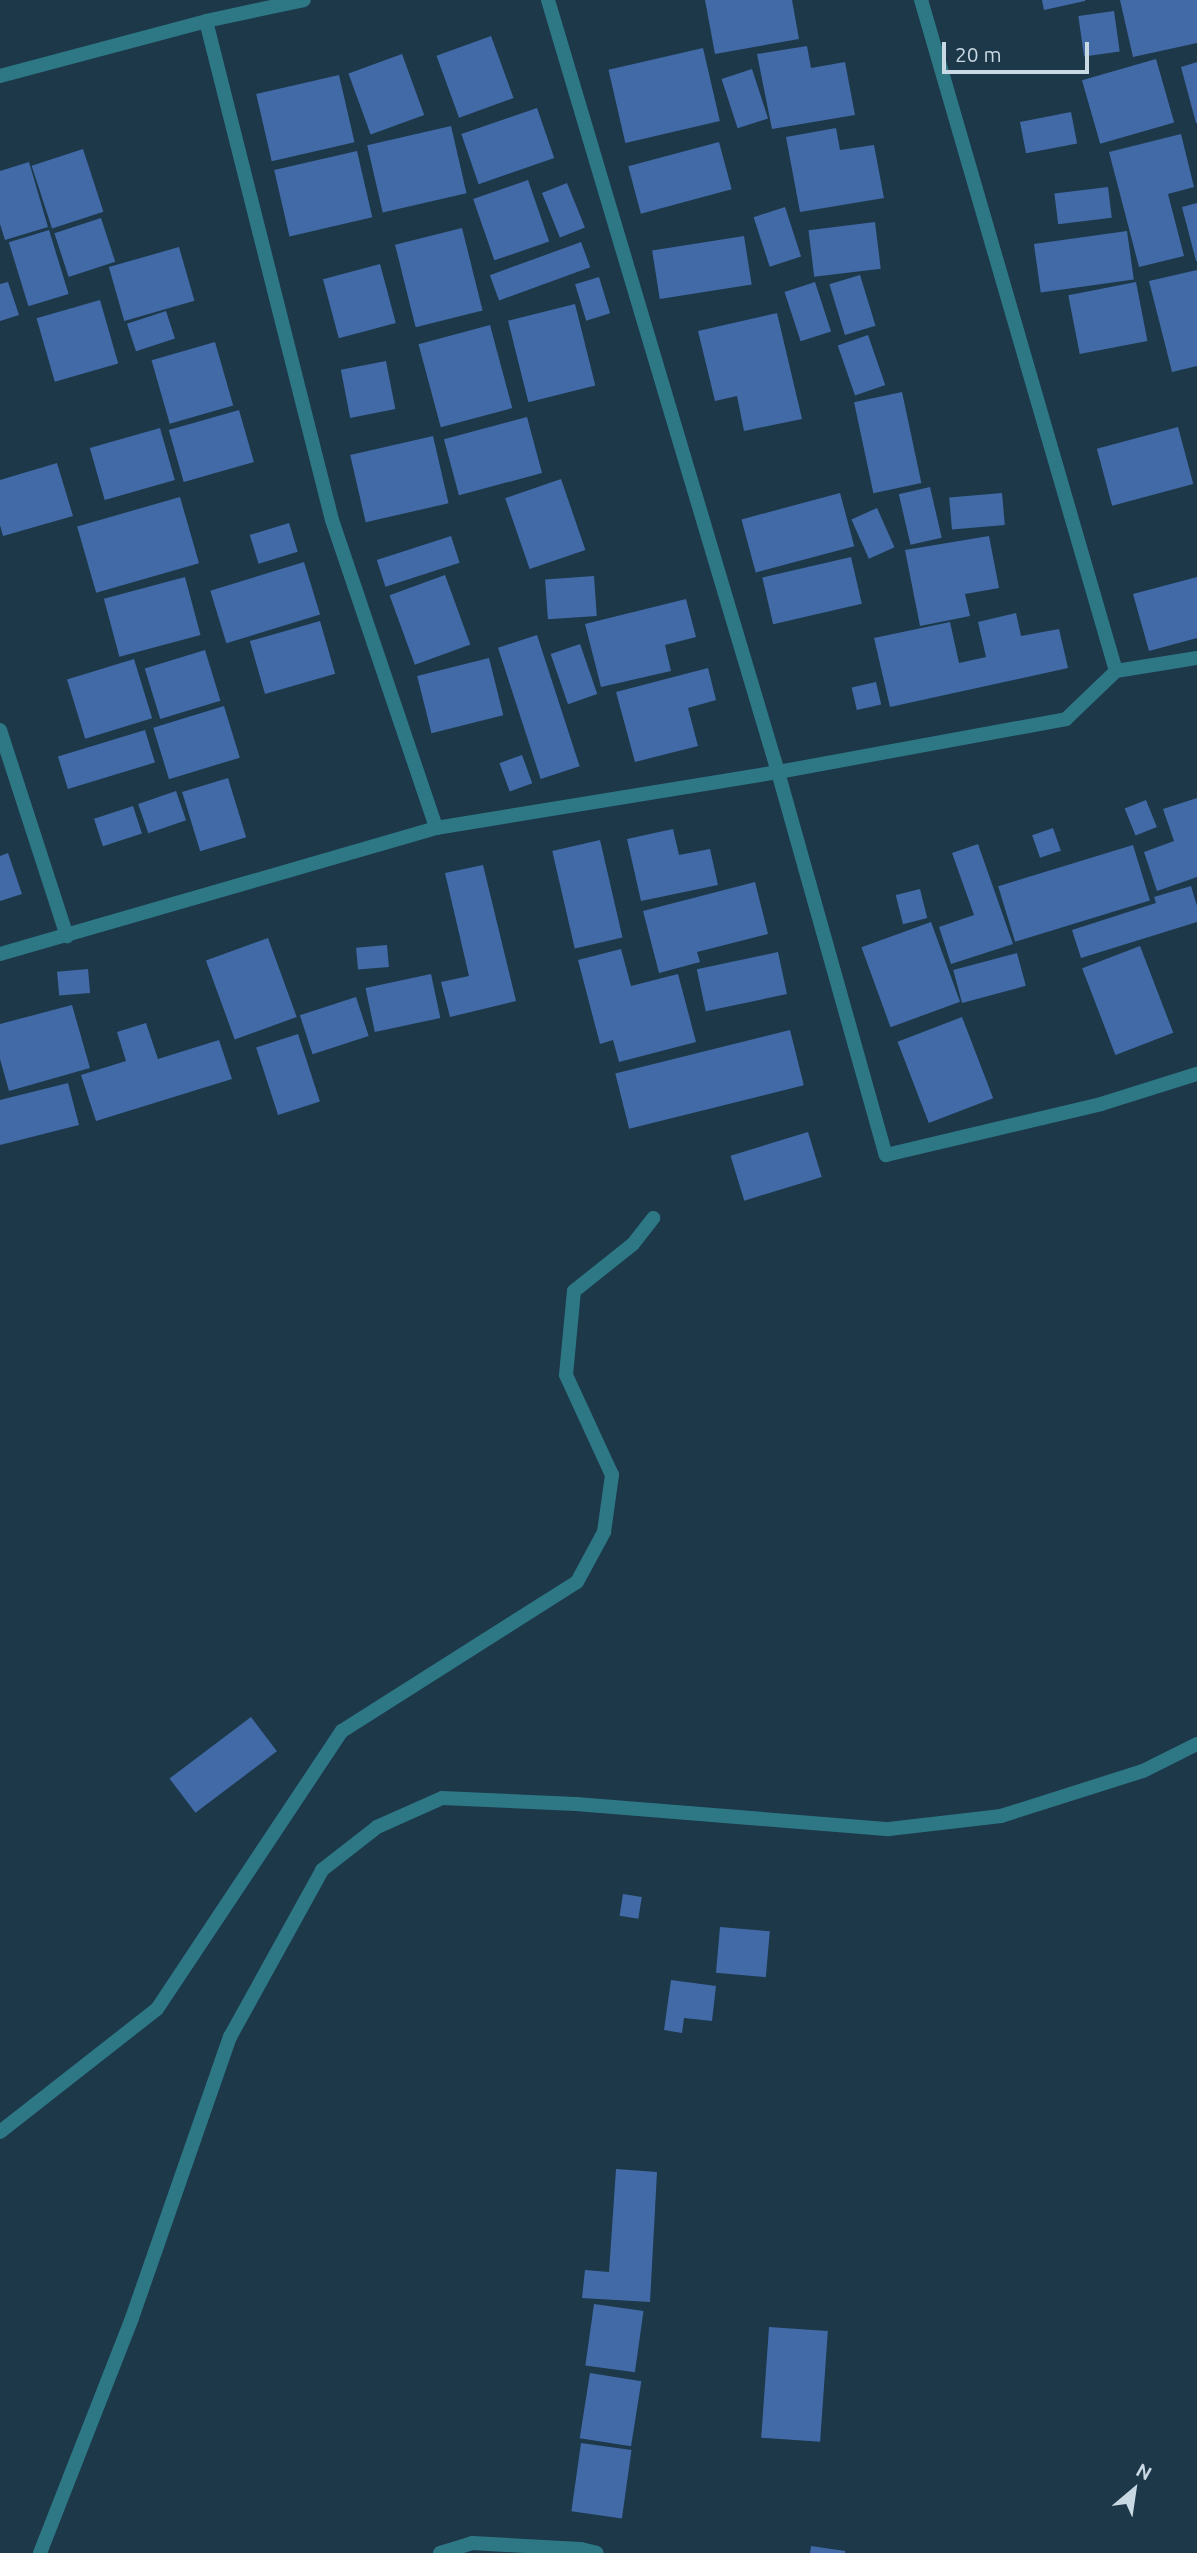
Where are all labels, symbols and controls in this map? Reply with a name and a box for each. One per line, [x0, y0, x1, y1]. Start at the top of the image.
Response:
scale bar [945, 28, 1092, 72]
text: 20 m [955, 42, 1002, 66]
north arrow [1099, 2455, 1169, 2525]
text: N [1133, 2459, 1156, 2485]

